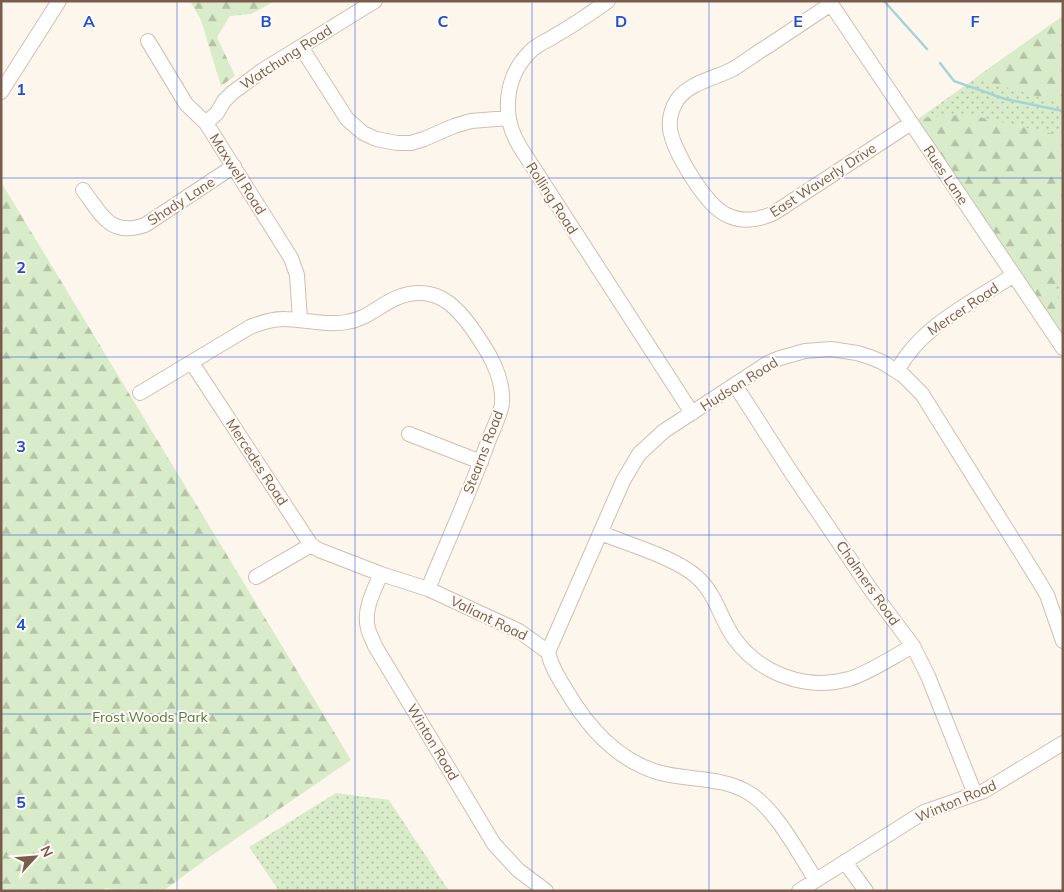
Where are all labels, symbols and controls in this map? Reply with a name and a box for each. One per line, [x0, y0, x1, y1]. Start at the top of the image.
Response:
text: A [83, 11, 95, 31]
text: B [260, 11, 272, 31]
text: C [438, 11, 449, 31]
text: D [615, 11, 627, 31]
text: E [793, 11, 803, 31]
text: F [970, 11, 980, 31]
street label: Watchung Road [237, 21, 335, 93]
text: 1 [16, 79, 26, 99]
street label: Maxwell Road [206, 130, 270, 218]
street label: East Waverly Drive [766, 139, 880, 221]
street label: Rues Lane [920, 142, 972, 208]
street label: Rolling Road [522, 159, 582, 237]
street label: Shady Lane [144, 173, 218, 229]
text: 2 [16, 257, 26, 277]
street label: Mercer Road [924, 279, 1002, 339]
street label: Hudson Road [697, 353, 781, 415]
street label: Stearns Road [459, 408, 507, 496]
street label: Mercedes Road [222, 415, 292, 509]
text: 3 [16, 436, 26, 456]
street label: Chalmers Road [832, 537, 904, 629]
street label: Valiant Road [448, 592, 530, 644]
text: 4 [16, 614, 26, 634]
street label: Winton Road [403, 700, 463, 784]
park label: Frost Woods Park [92, 708, 208, 726]
street label: Winton Road [913, 776, 999, 826]
text: 5 [16, 792, 26, 812]
north arrow [10, 832, 60, 882]
text: N [36, 843, 57, 860]

